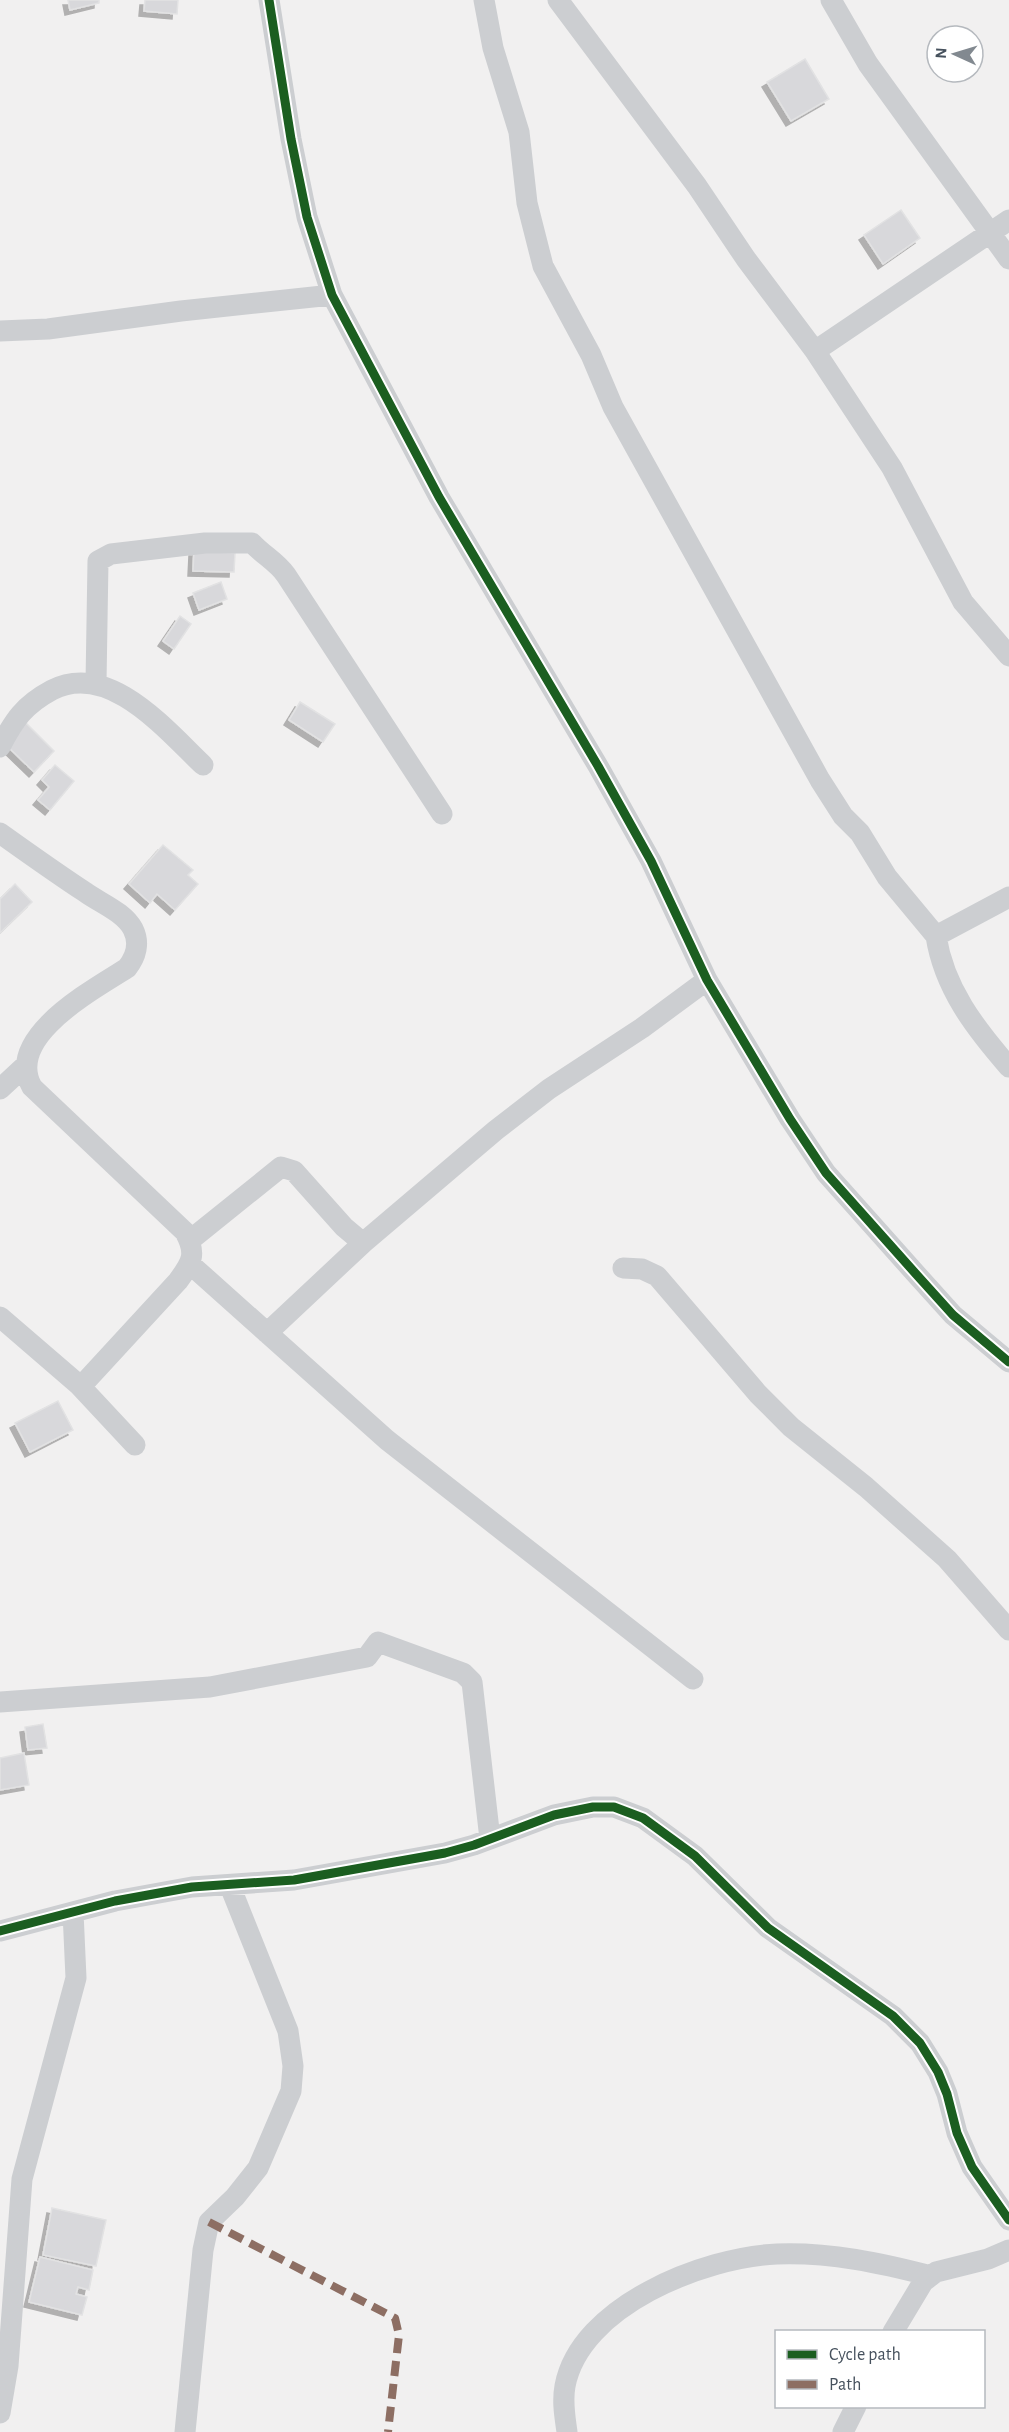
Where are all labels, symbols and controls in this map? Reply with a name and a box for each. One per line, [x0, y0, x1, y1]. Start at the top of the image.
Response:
north arrow [925, 24, 985, 84]
text: N [933, 47, 949, 59]
legend [775, 2330, 985, 2408]
text: Cycle path [829, 2346, 901, 2364]
text: Path [829, 2376, 861, 2394]

